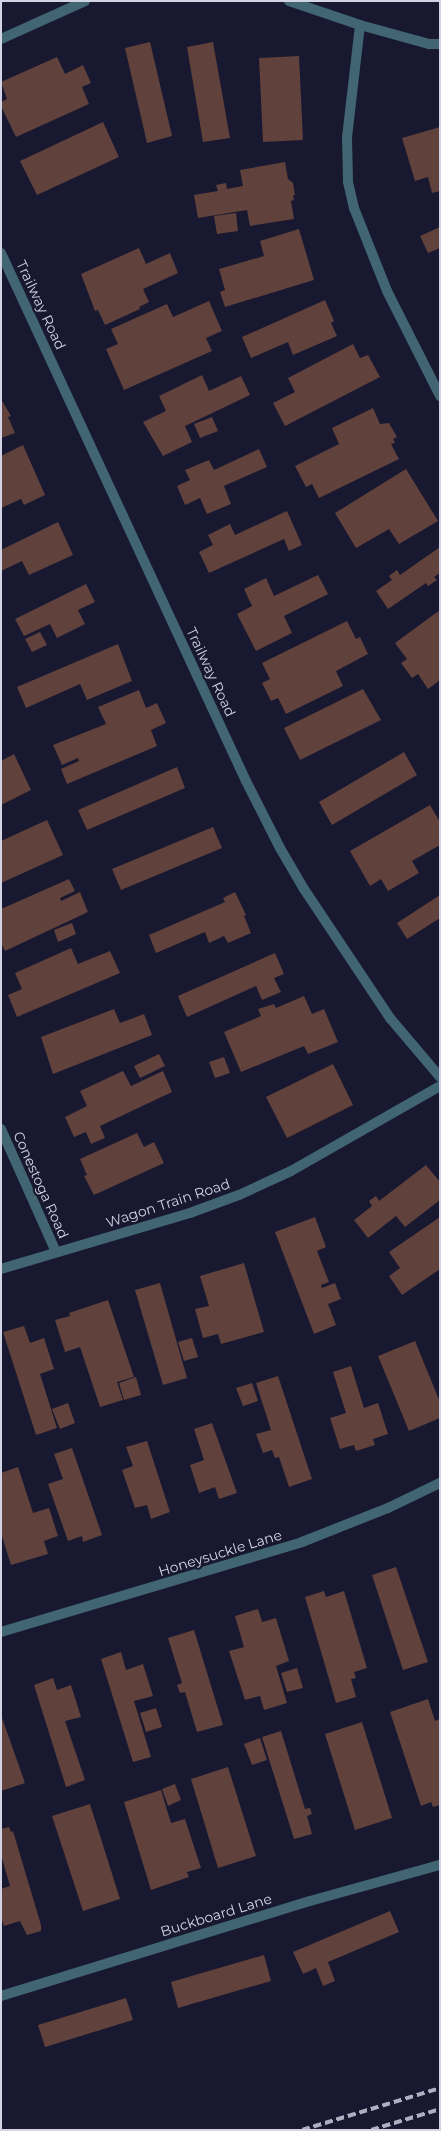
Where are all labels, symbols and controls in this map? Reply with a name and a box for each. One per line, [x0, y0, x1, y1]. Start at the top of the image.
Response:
street label: Trailway Road [13, 258, 69, 352]
street label: Trailway Road [183, 625, 239, 719]
street label: Conestoga Road [10, 1129, 72, 1241]
street label: Wagon Train Road [104, 1175, 232, 1231]
street label: Honeysuckle Lane [156, 1526, 284, 1580]
street label: Buckboard Lane [158, 1890, 274, 1940]

